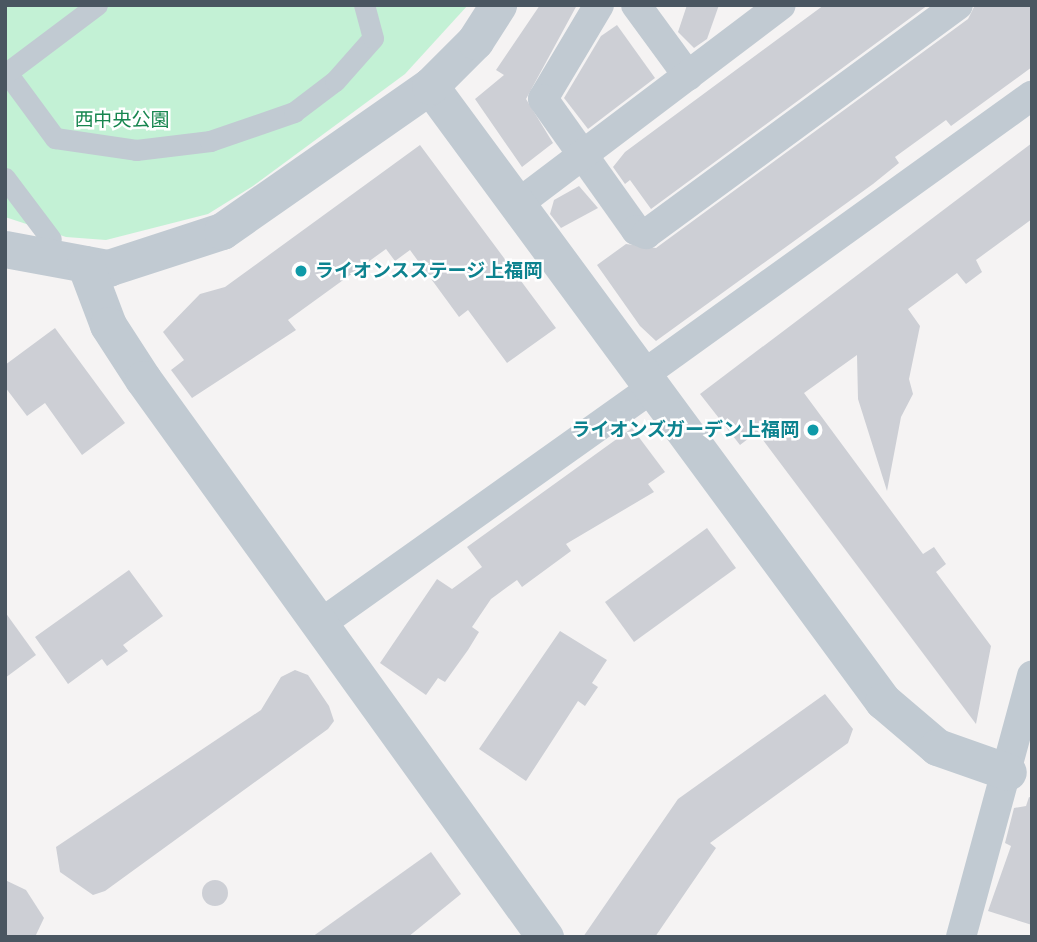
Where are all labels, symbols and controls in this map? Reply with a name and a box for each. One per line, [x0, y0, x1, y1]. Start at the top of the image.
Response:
park label: 西中央公園 [75, 109, 169, 131]
place label: ライオンスステージ上福岡 [315, 260, 543, 282]
marker: ライオンスステージ上福岡 [293, 263, 309, 279]
place label: ライオンズガーデン上福岡 [571, 419, 799, 441]
marker: ライオンズガーデン上福岡 [805, 422, 821, 438]

